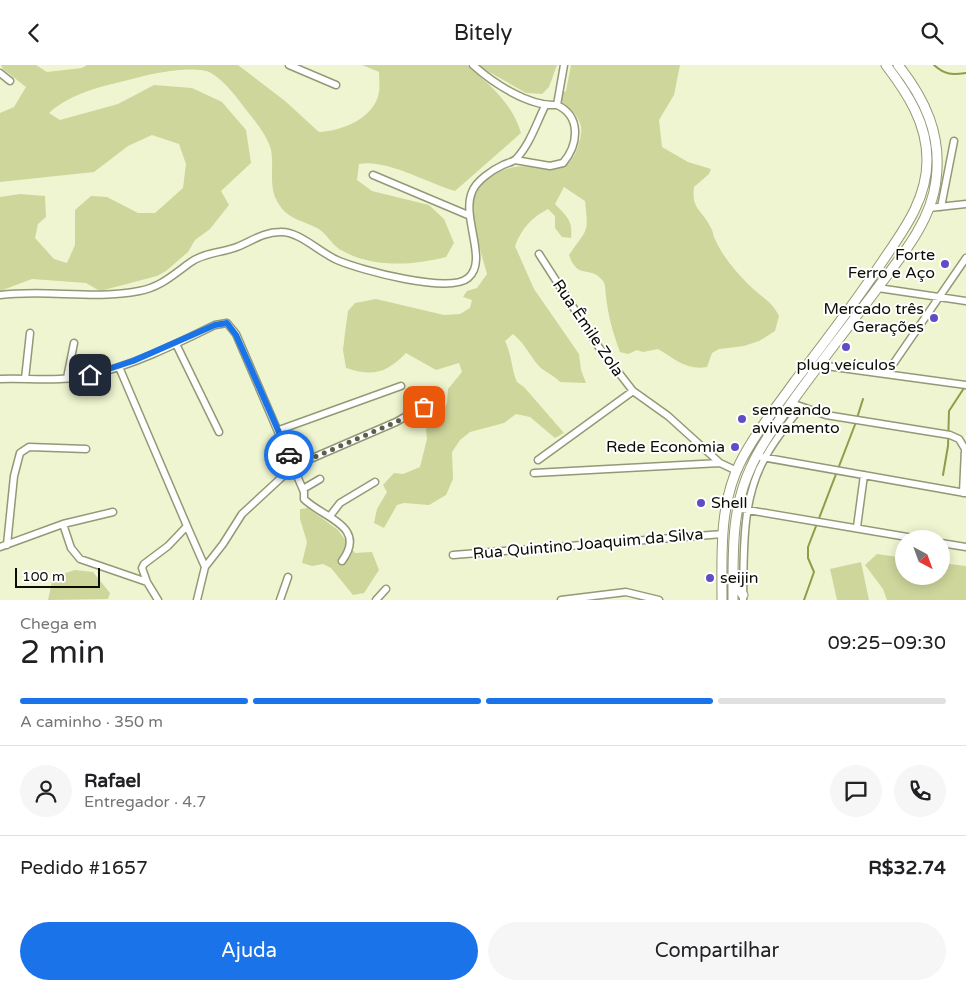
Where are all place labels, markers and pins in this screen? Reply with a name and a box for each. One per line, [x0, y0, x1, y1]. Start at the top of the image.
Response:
place label: Forte Ferro e Aço [848, 245, 935, 283]
marker: Forte Ferro e Aço [939, 258, 951, 270]
place label: Mercado três Gerações [824, 299, 924, 337]
marker: Mercado três Gerações [928, 312, 940, 324]
marker: plug veículos [840, 341, 852, 353]
pin [69, 354, 111, 396]
place label: plug veículos [796, 355, 896, 375]
pin [403, 386, 445, 428]
place label: semeando avivamento [752, 400, 840, 438]
marker: semeando avivamento [736, 413, 748, 425]
place label: Rede Economia [606, 437, 725, 457]
marker: Rede Economia [729, 441, 741, 453]
place label: Shell [711, 493, 748, 513]
marker: Shell [695, 497, 707, 509]
place label: seijin [720, 568, 759, 588]
marker: seijin [704, 572, 716, 584]

